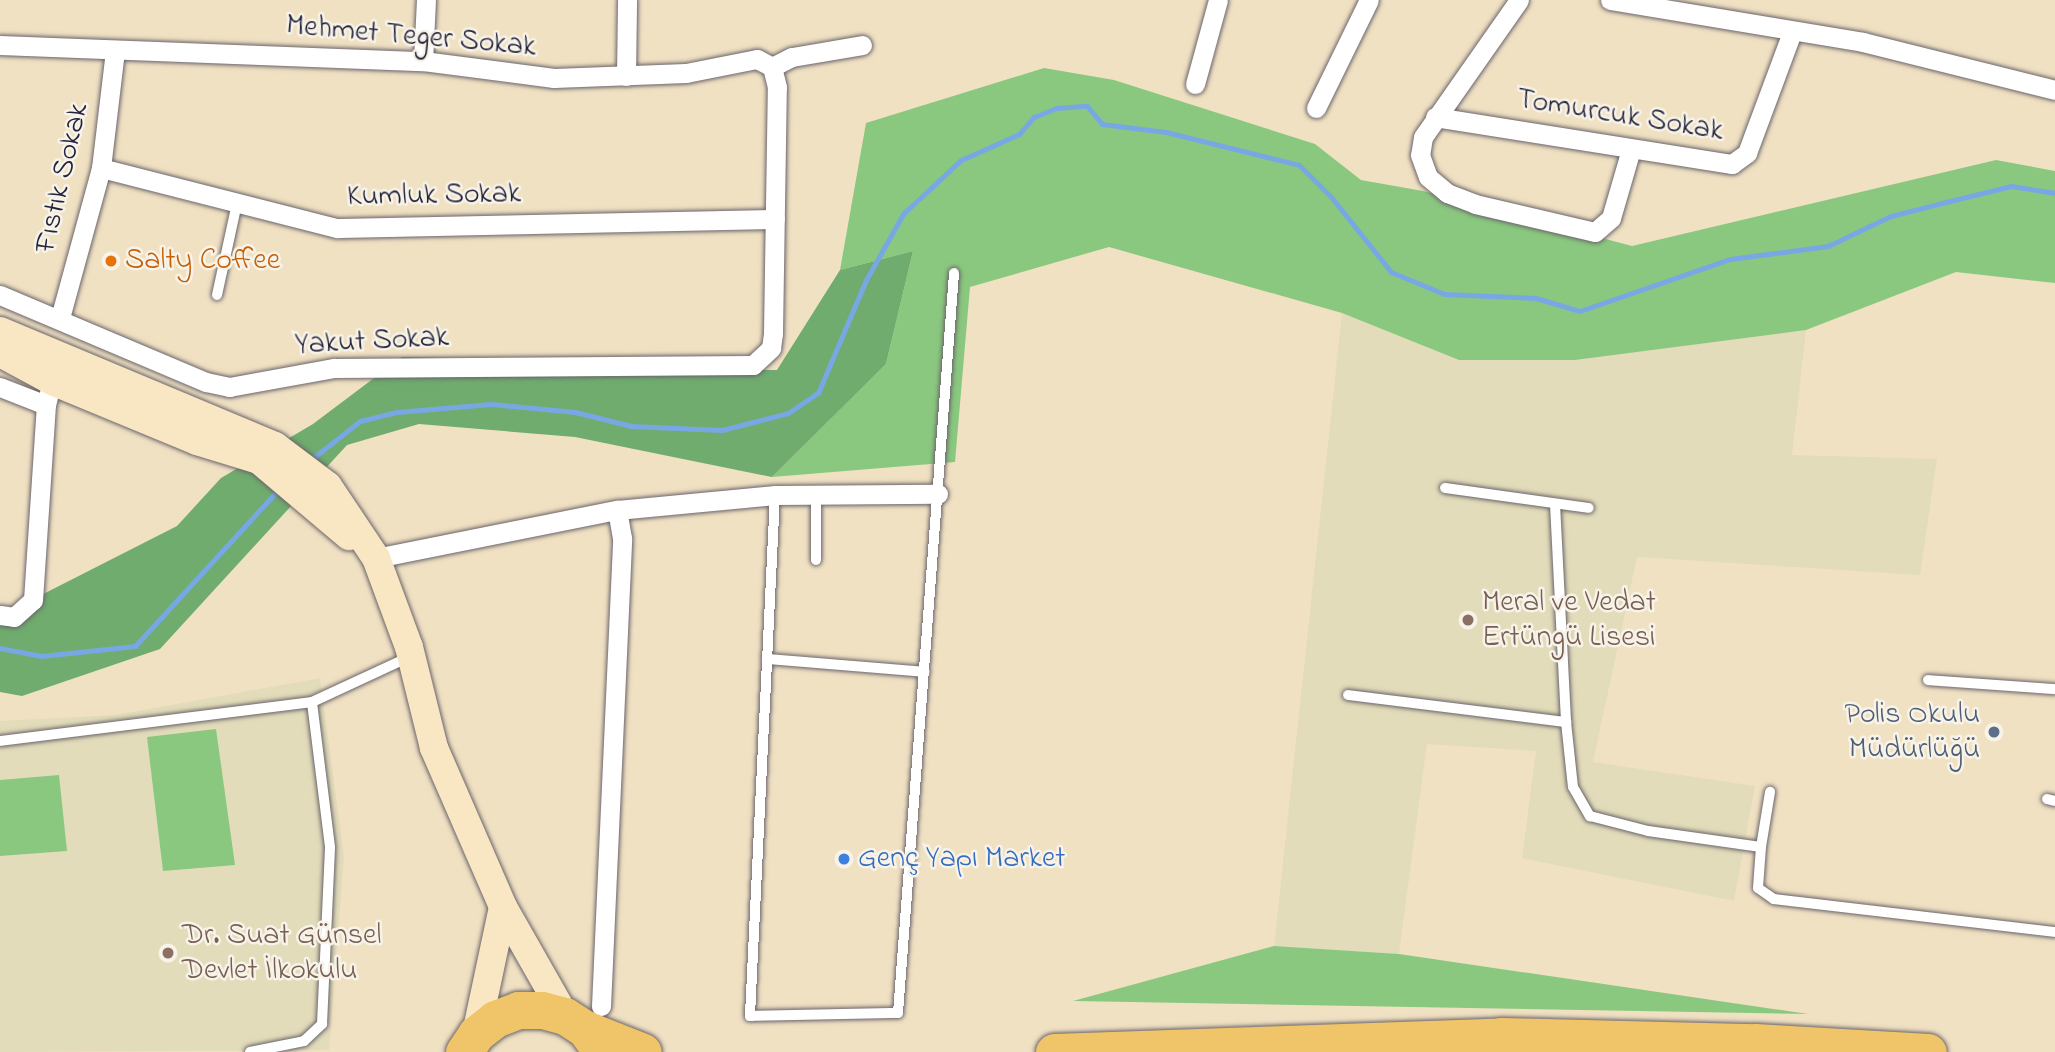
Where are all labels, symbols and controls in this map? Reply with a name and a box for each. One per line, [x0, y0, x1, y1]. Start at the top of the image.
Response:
street label: Mehmet Teger Sokak [284, 8, 538, 66]
street label: Tomurcuk Sokak [1514, 82, 1726, 150]
street label: Fıstık Sokak [28, 100, 98, 256]
street label: Kumluk Sokak [347, 176, 521, 216]
place label: Salty Coffee [125, 243, 280, 279]
marker: Salty Coffee [103, 253, 119, 269]
street label: Yakut Sokak [294, 320, 450, 364]
place label: Meral ve Vedat Ertüngü Lisesi [1482, 585, 1656, 656]
marker: Meral ve Vedat Ertüngü Lisesi [1460, 612, 1476, 628]
place label: Polis Okulu Müdürlüğü [1844, 697, 1980, 768]
marker: Polis Okulu Müdürlüğü [1986, 724, 2002, 740]
place label: Genç Yapı Market [858, 841, 1065, 877]
marker: Genç Yapı Market [836, 851, 852, 867]
place label: Dr. Suat Günsel Devlet İlkokulu [182, 918, 381, 988]
marker: Dr. Suat Günsel Devlet İlkokulu [160, 945, 176, 961]

